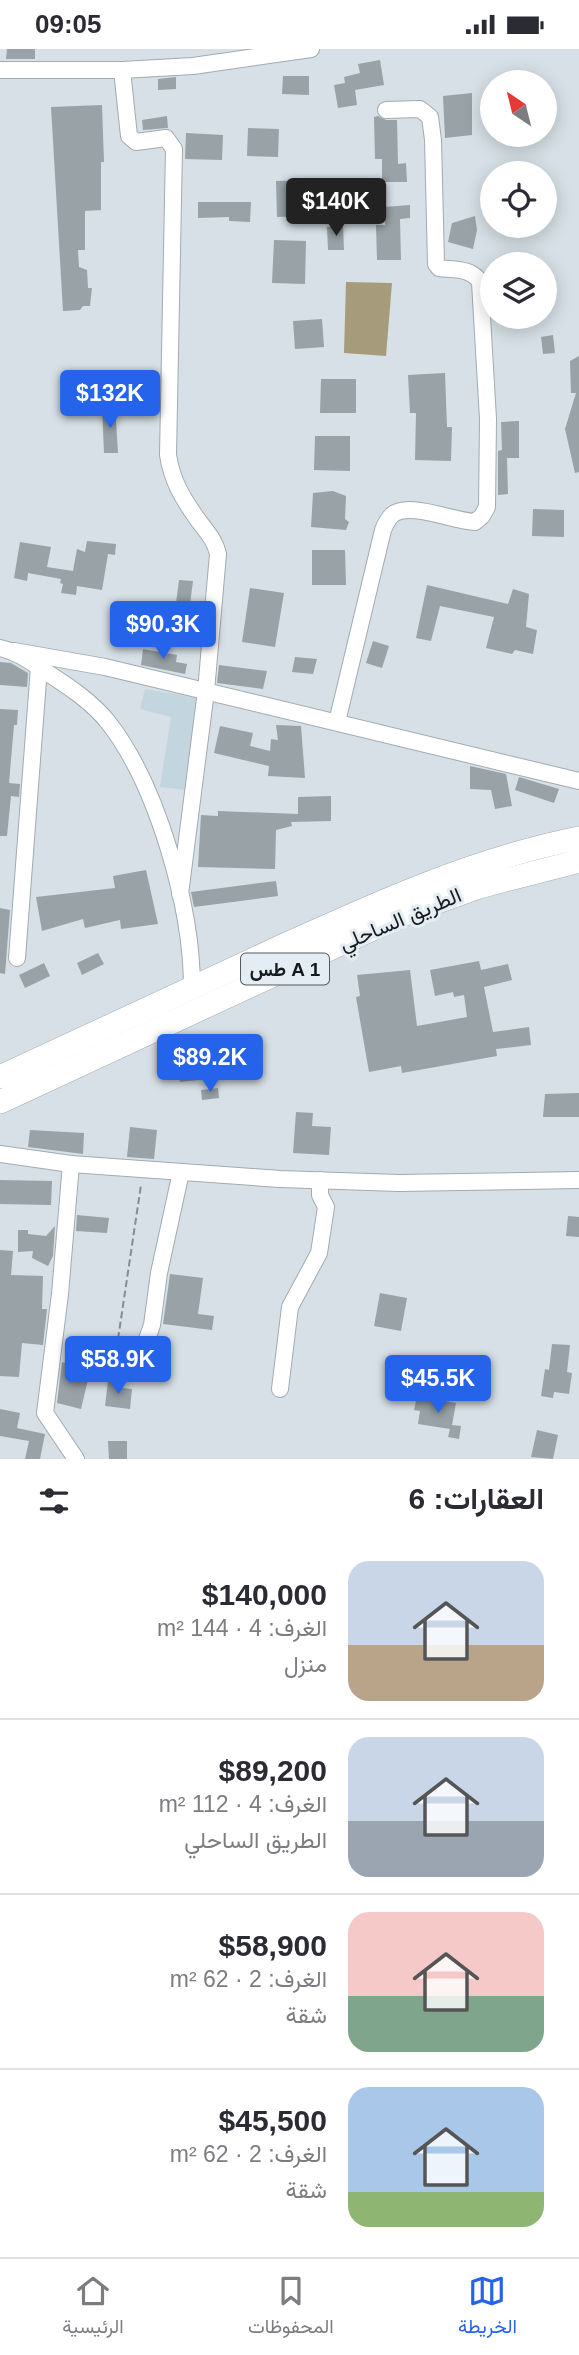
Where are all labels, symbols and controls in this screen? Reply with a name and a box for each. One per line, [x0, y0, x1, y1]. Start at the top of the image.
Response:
text: 09:05 [35, 9, 102, 39]
north arrow [480, 70, 556, 147]
map controls [480, 70, 557, 329]
button: locate [480, 161, 557, 238]
pin: $140K [287, 179, 385, 238]
text: $140K [302, 188, 370, 214]
button: layers [480, 252, 557, 329]
pin: $132K [61, 371, 159, 430]
text: $132K [76, 380, 144, 406]
pin: $90.3K [106, 601, 220, 661]
text: $90.3K [126, 611, 200, 637]
street label: الطريق الساحلي [336, 883, 467, 961]
road number: طس A 1 [241, 953, 329, 985]
pin: $89.2K [153, 1035, 267, 1094]
text: $89.2K [173, 1044, 247, 1070]
pin: $58.9K [61, 1337, 175, 1396]
text: $58.9K [81, 1346, 155, 1372]
pin: $45.5K [381, 1355, 495, 1415]
text: $45.5K [401, 1365, 475, 1391]
icon: filters [35, 1482, 73, 1520]
text: العقارات: 6 [408, 1482, 544, 1515]
text: $140,000 [202, 1578, 327, 1611]
icon: home [404, 1589, 488, 1673]
text: الغرف: 4 · 144 m² [157, 1615, 327, 1641]
text: منزل [284, 1651, 327, 1677]
text: $89,200 [219, 1754, 327, 1787]
icon: home [404, 1765, 488, 1849]
text: الغرف: 4 · 112 m² [159, 1791, 327, 1817]
text: الطريق الساحلي [184, 1827, 327, 1853]
text: $58,900 [219, 1929, 327, 1962]
icon: home [404, 1940, 488, 2024]
text: الغرف: 2 · 62 m² [170, 1966, 327, 1992]
text: شقة [285, 2002, 327, 2028]
text: $45,500 [219, 2104, 327, 2137]
icon: home [404, 2115, 488, 2199]
text: الغرف: 2 · 62 m² [170, 2141, 327, 2167]
text: شقة [285, 2177, 327, 2203]
tab: الرئيسية [62, 2272, 124, 2343]
tab: المحفوظات [248, 2272, 334, 2343]
tab: الخريطة [458, 2272, 517, 2343]

